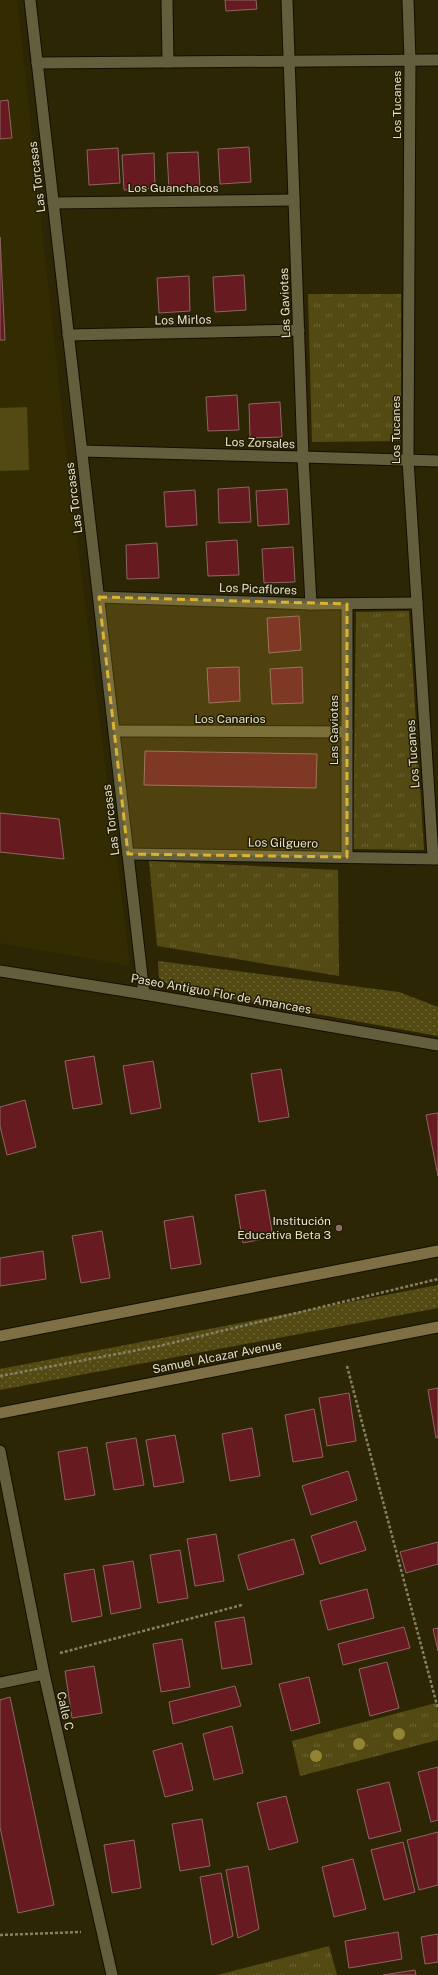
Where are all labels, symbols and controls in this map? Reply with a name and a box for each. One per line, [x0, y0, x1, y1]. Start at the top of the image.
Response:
street label: Los Tucanes [390, 71, 404, 139]
street label: Las Torcasas [26, 141, 48, 213]
street label: Los Guanchacos [128, 181, 219, 195]
street label: Las Gaviotas [277, 268, 293, 338]
street label: Los Mirlos [154, 313, 212, 327]
street label: Los Tucanes [389, 396, 403, 464]
street label: Los Zorsales [225, 435, 295, 451]
street label: Las Torcasas [63, 462, 85, 534]
street label: Los Picaflores [219, 581, 297, 597]
street label: Las Gaviotas [327, 695, 341, 765]
street label: Los Canarios [194, 712, 266, 726]
street label: Los Tucanes [404, 719, 422, 789]
street label: Las Torcasas [100, 784, 122, 856]
street label: Los Gilguero [248, 835, 319, 851]
street label: Paseo Antiguo Flor de Amancaes [130, 971, 312, 1017]
place label: Institución Educativa Beta 3 [237, 1214, 331, 1242]
marker: Institución Educativa Beta 3 [334, 1223, 344, 1233]
street label: Samuel Alcazar Avenue [151, 1338, 283, 1376]
street label: Calle C [54, 1690, 76, 1732]

